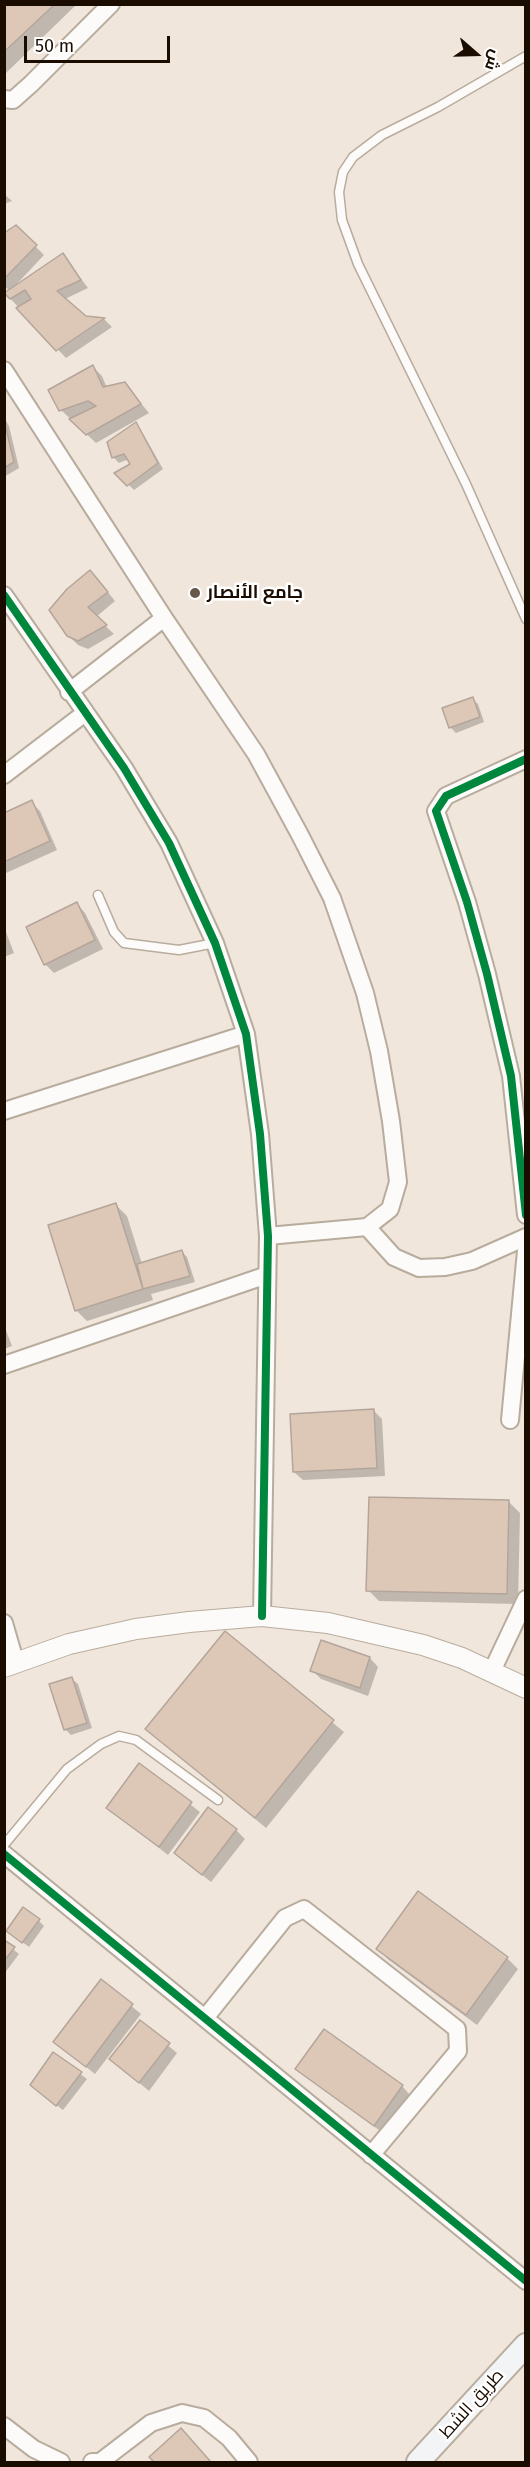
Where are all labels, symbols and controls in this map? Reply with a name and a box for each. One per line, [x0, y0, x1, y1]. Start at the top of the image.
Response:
scale bar [27, 24, 172, 62]
north arrow [446, 24, 506, 84]
text: 50 m [35, 35, 74, 57]
text: ش [481, 47, 506, 73]
place label: جامع الأنصار [207, 582, 303, 604]
marker: جامع الأنصار [188, 586, 202, 600]
street label: طريق الشط [435, 2365, 509, 2443]

